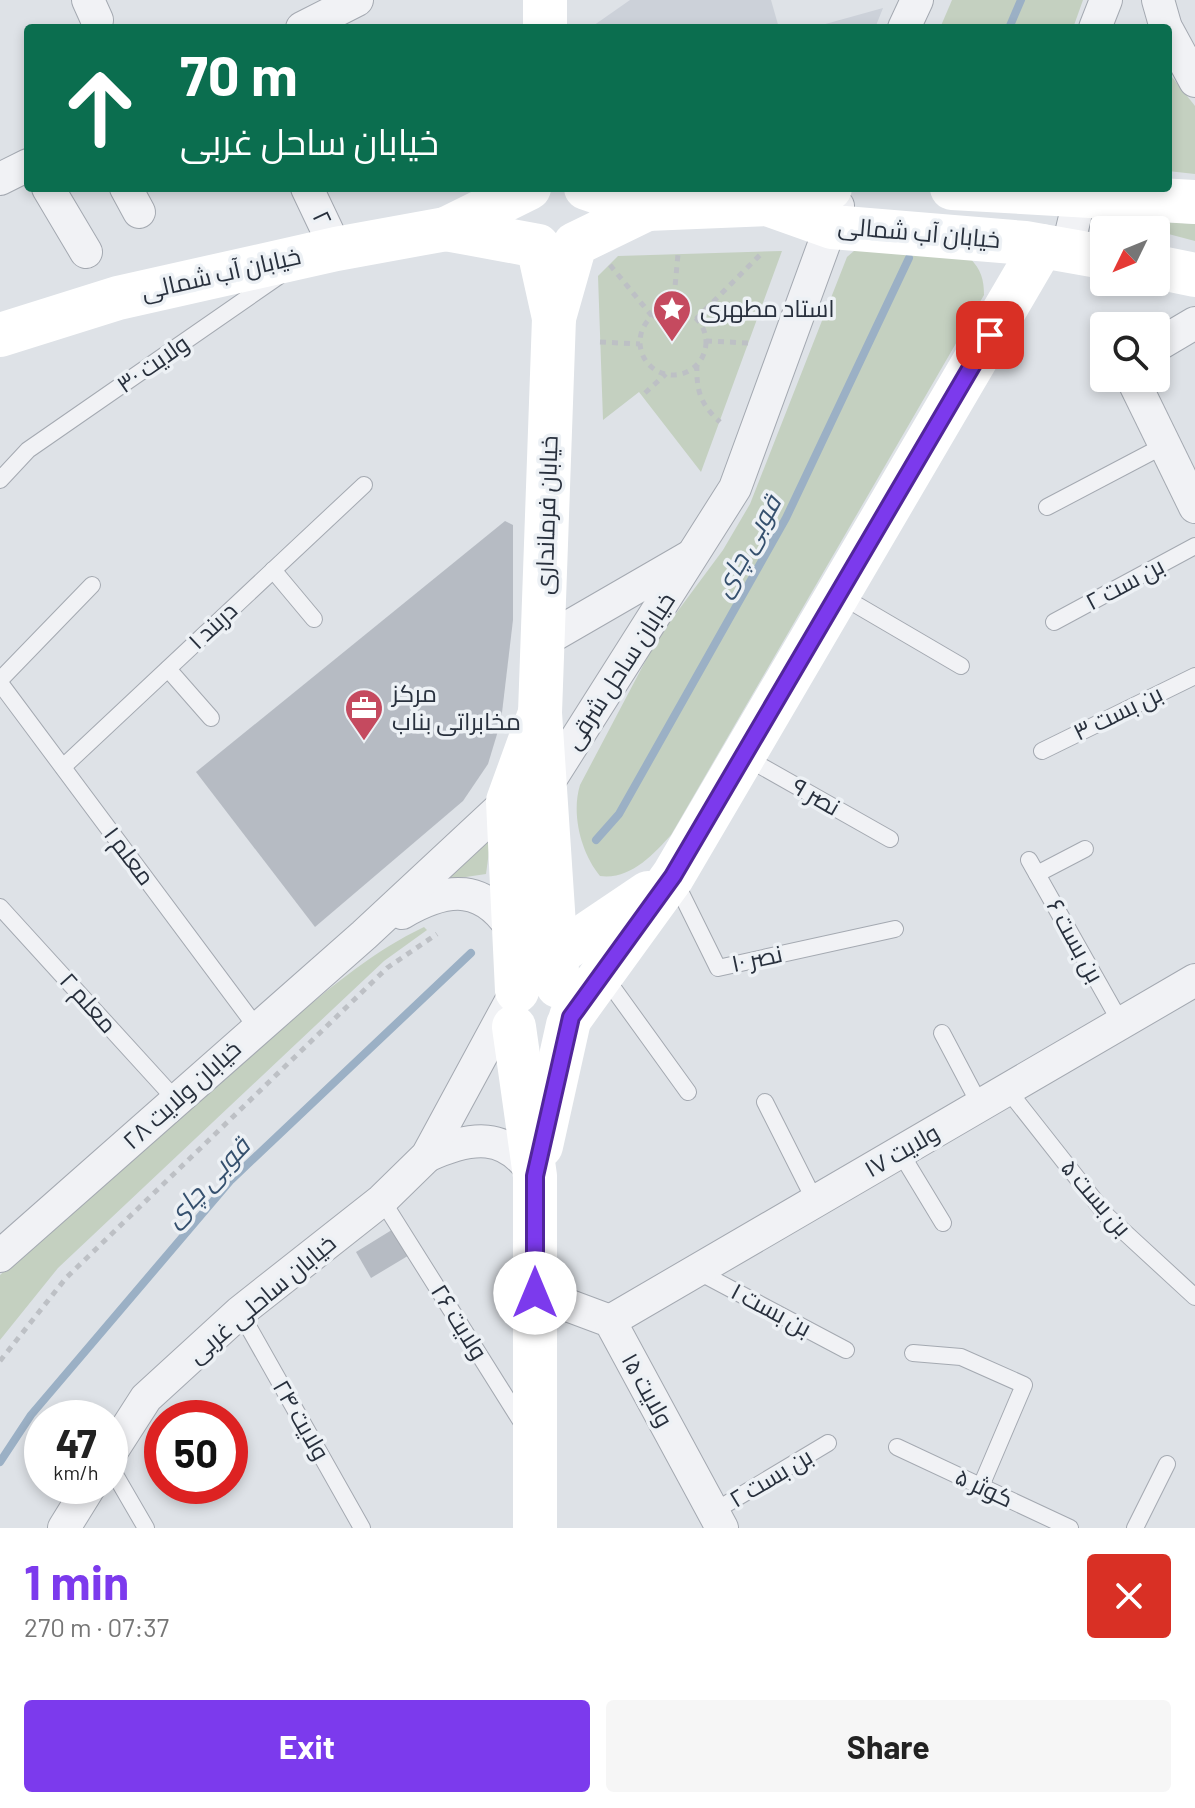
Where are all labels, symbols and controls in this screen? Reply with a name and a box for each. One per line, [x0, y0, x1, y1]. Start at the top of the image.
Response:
text: 70 m [180, 40, 298, 107]
icon: ahead [48, 56, 152, 160]
text: خیابان ساحل غربی [180, 119, 439, 162]
street label: ۲ [308, 206, 339, 229]
street label: خیابان آب شمالی [837, 210, 1002, 254]
north arrow [1090, 216, 1170, 296]
map controls [1090, 216, 1170, 392]
street label: خیابان آب شمالی [138, 240, 304, 306]
place icon: استاد مطهری [651, 288, 693, 343]
place label: استاد مطهری [700, 293, 835, 323]
pin [956, 301, 1024, 369]
button: search [1090, 312, 1170, 392]
icon: arrive [968, 313, 1012, 357]
street label: ولایت ۳۰ [110, 327, 194, 398]
street label: خیابان فرمانداری [528, 435, 564, 595]
water label: قوبی چای [705, 487, 790, 603]
street label: بن ست ۲ [1080, 550, 1169, 616]
street label: خیابان ساحل شرقی [557, 586, 681, 755]
street label: دربند ۱ [181, 595, 243, 655]
place label: مرکز مخابراتی بناب [390, 678, 521, 736]
street label: بن بست ۳ [1068, 678, 1167, 747]
office icon: مرکز مخابراتی بناب [343, 687, 385, 742]
street label: نصر ۹ [788, 771, 846, 821]
street label: معلم ۱ [96, 820, 162, 892]
street label: بن بست ۶ [1041, 893, 1111, 988]
street label: نصر ۱۰ [728, 938, 785, 977]
street label: معلم ۲ [52, 966, 124, 1040]
street label: خیابان ولایت ۲۸ [116, 1033, 247, 1155]
street label: ولایت ۱۷ [859, 1117, 944, 1183]
water label: قوبی چای [157, 1128, 259, 1234]
street label: بن بست ۵ [1055, 1153, 1138, 1242]
street label: خیابان ساحلی غربی [181, 1227, 342, 1369]
position arrow [493, 1251, 577, 1335]
street label: بن بست ۱ [726, 1275, 817, 1343]
street label: ولایت ۲۶ [426, 1278, 495, 1364]
street label: ولایت ۱۵ [616, 1347, 680, 1431]
street label: ولایت ۲۴ [268, 1374, 337, 1465]
speed limit sign: 50 [144, 1400, 248, 1504]
text: 47 [55, 1418, 97, 1466]
street label: بن بست ۲ [723, 1441, 818, 1514]
text: km/h [53, 1460, 99, 1484]
street label: کوثر ۵ [951, 1461, 1018, 1513]
text: 1 min [24, 1552, 129, 1610]
button: close [1087, 1554, 1171, 1638]
text: 270 m · 07:37 [24, 1611, 169, 1642]
button: Exit [24, 1700, 590, 1792]
button: Share [606, 1700, 1171, 1792]

